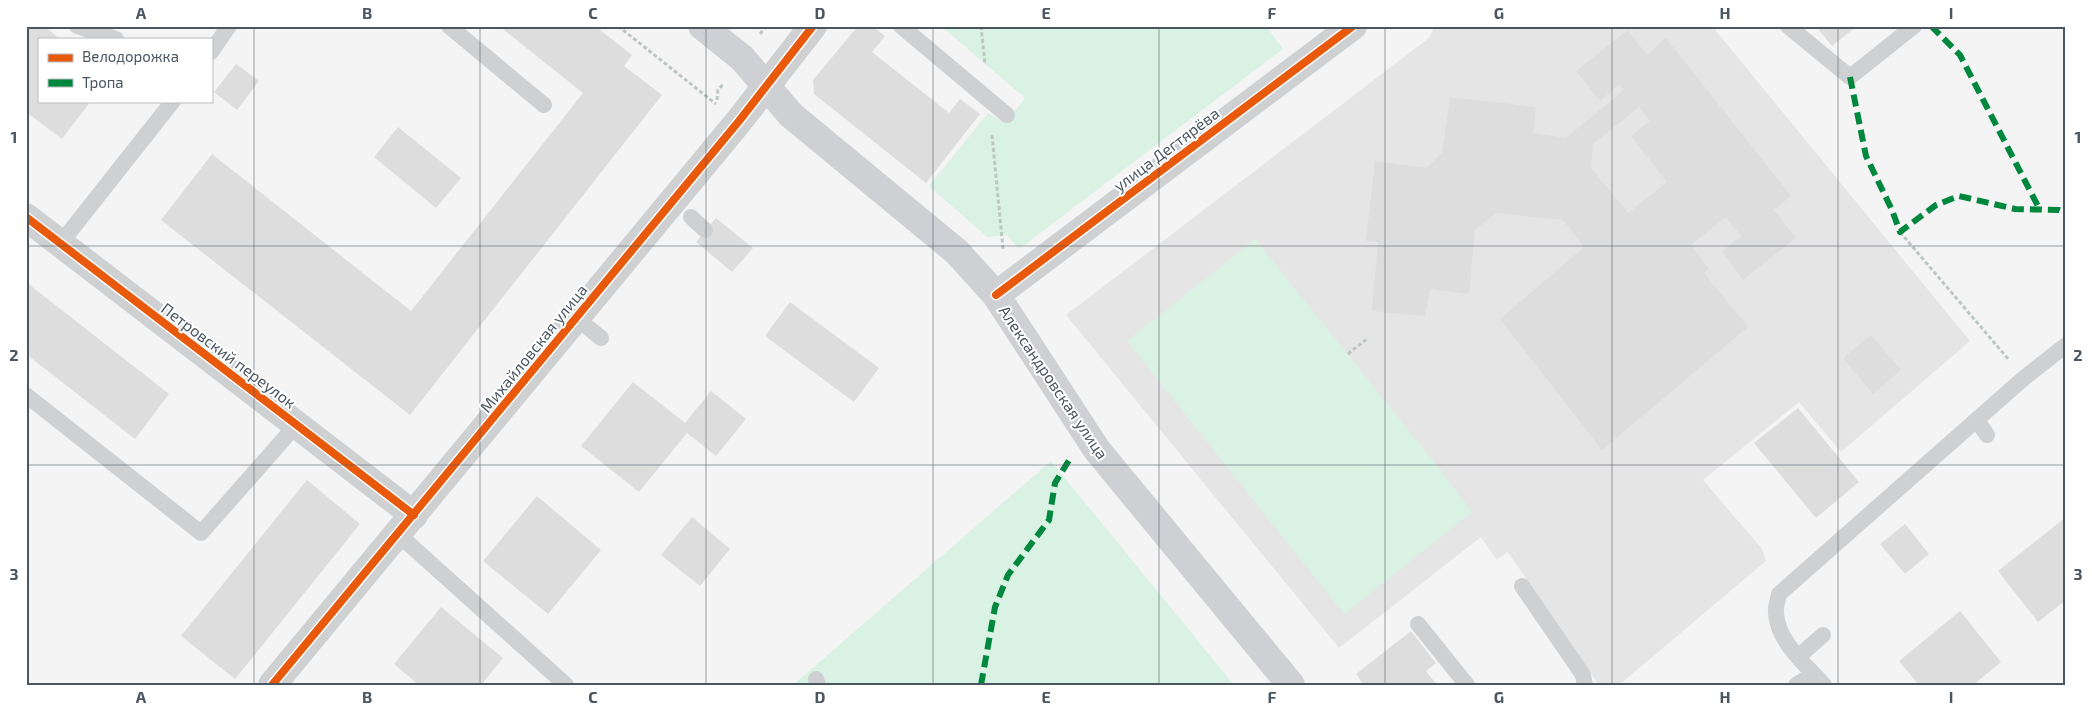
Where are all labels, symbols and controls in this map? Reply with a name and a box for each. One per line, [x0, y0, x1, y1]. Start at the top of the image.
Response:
text: A [136, 3, 147, 22]
text: B [362, 3, 372, 22]
text: C [588, 3, 598, 22]
text: D [815, 3, 826, 22]
text: E [1041, 3, 1051, 22]
text: F [1268, 3, 1277, 22]
text: G [1494, 3, 1504, 22]
text: H [1719, 3, 1731, 22]
text: I [1949, 3, 1953, 22]
legend [38, 38, 212, 102]
text: Велодорожка [82, 47, 179, 65]
text: Тропа [82, 73, 124, 91]
street label: улица Дегтярёва [1109, 103, 1223, 196]
text: 1 [11, 127, 17, 146]
text: 1 [2075, 127, 2081, 146]
street label: Михайловская улица [475, 280, 591, 417]
street label: Петровский переулок [157, 298, 300, 413]
street label: Александровская улица [995, 302, 1112, 463]
text: 2 [9, 345, 19, 364]
text: 2 [2073, 345, 2083, 364]
text: 3 [9, 564, 19, 583]
text: 3 [2073, 564, 2083, 583]
text: A [136, 687, 147, 706]
text: B [362, 687, 372, 706]
text: C [588, 687, 598, 706]
text: D [815, 687, 826, 706]
text: E [1041, 687, 1051, 706]
text: F [1268, 687, 1277, 706]
text: G [1494, 687, 1504, 706]
text: H [1719, 687, 1731, 706]
text: I [1949, 687, 1953, 706]

